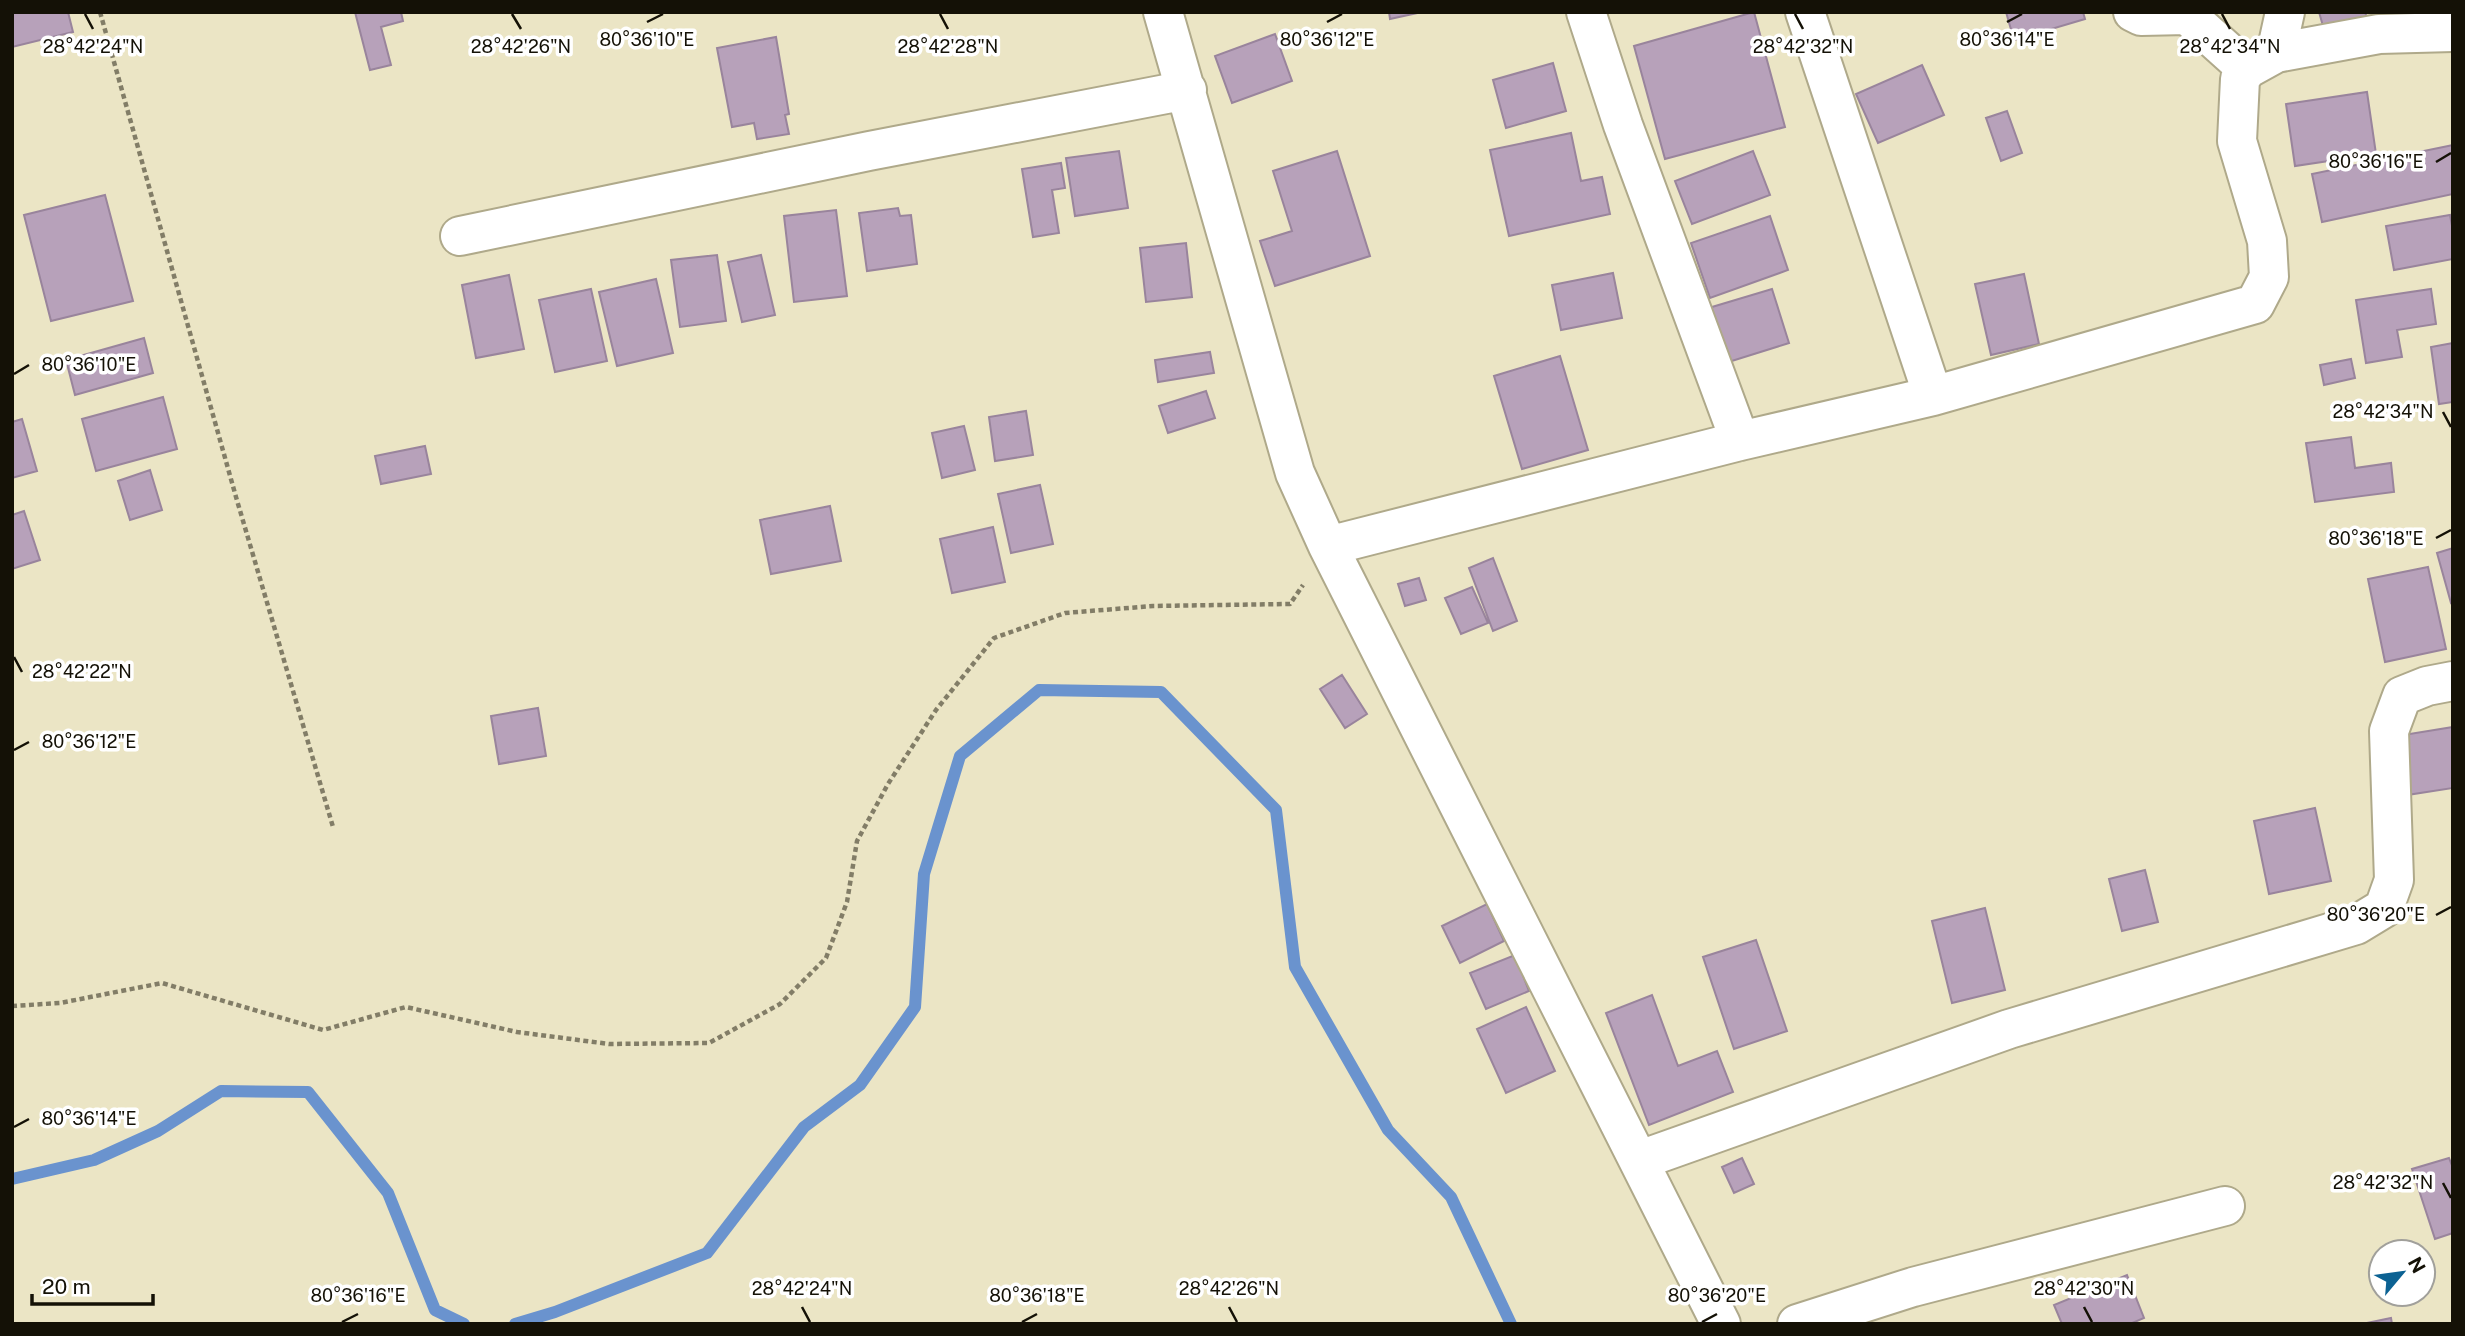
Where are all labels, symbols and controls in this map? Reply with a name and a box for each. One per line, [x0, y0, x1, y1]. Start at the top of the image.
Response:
text: 80°36'10"E [600, 29, 694, 50]
text: 80°36'12"E [1280, 29, 1374, 50]
text: 80°36'14"E [1959, 29, 2055, 50]
text: 28°42'24"N [43, 36, 143, 57]
text: 28°42'26"N [471, 36, 571, 57]
text: 28°42'28"N [898, 36, 998, 57]
text: 28°42'32"N [1753, 36, 1853, 57]
text: 28°42'34"N [2179, 36, 2281, 57]
text: 80°36'16"E [2328, 151, 2424, 172]
text: 80°36'10"E [42, 354, 136, 375]
text: 28°42'34"N [2332, 401, 2434, 422]
text: 80°36'18"E [2328, 528, 2424, 549]
text: 28°42'22"N [32, 661, 132, 682]
text: 80°36'12"E [42, 731, 136, 752]
text: 80°36'20"E [2327, 904, 2425, 925]
text: 80°36'14"E [41, 1108, 137, 1129]
text: 28°42'32"N [2333, 1172, 2433, 1193]
north arrow [2367, 1238, 2437, 1308]
text: N [2404, 1253, 2430, 1277]
scale bar [32, 1262, 152, 1306]
text: 20 m [42, 1274, 91, 1299]
text: 28°42'24"N [752, 1278, 852, 1299]
text: 28°42'26"N [1179, 1278, 1279, 1299]
text: 28°42'30"N [2034, 1278, 2134, 1299]
text: 80°36'16"E [310, 1285, 406, 1306]
text: 80°36'18"E [989, 1285, 1085, 1306]
text: 80°36'20"E [1668, 1285, 1766, 1306]

